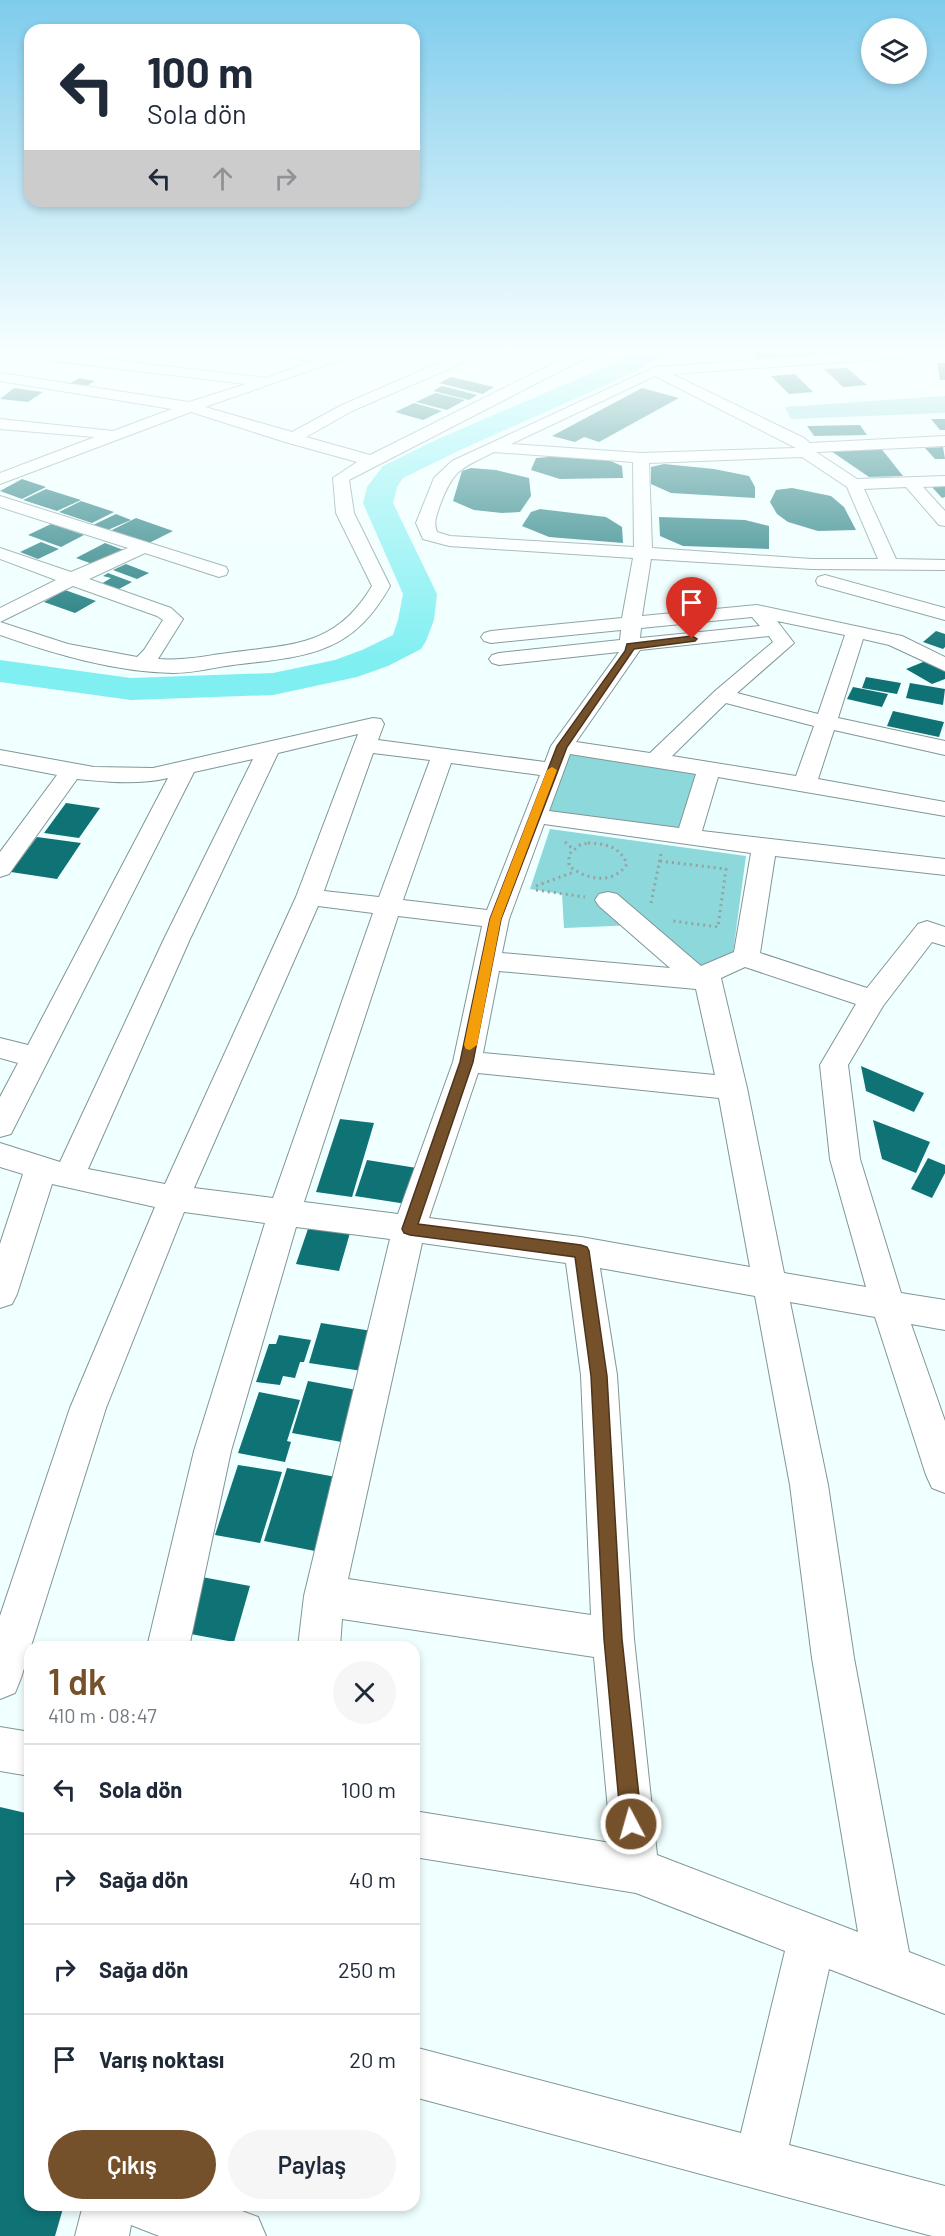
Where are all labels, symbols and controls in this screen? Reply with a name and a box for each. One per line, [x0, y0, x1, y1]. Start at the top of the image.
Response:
map controls [861, 18, 927, 84]
button: layers [861, 18, 927, 84]
text: 100 m [147, 46, 253, 96]
icon: left [48, 48, 126, 126]
text: Sola dön [147, 97, 247, 129]
icon: left [143, 162, 176, 195]
icon: ahead [206, 162, 239, 195]
icon: right [269, 162, 302, 195]
pin [666, 577, 717, 639]
icon: arrive [675, 586, 708, 619]
text: 1 dk [48, 1659, 107, 1702]
button: close [333, 1661, 396, 1724]
text: 410 m · 08:47 [48, 1703, 157, 1727]
icon: left [48, 1773, 81, 1806]
text: Sola dön [99, 1776, 182, 1802]
text: 100 m [341, 1776, 396, 1802]
position arrow [599, 1792, 663, 1856]
icon: right [48, 1863, 81, 1896]
text: Sağa dön [99, 1866, 188, 1892]
text: 40 m [349, 1866, 396, 1892]
icon: right [48, 1953, 81, 1986]
text: Sağa dön [99, 1956, 188, 1982]
text: 250 m [338, 1956, 396, 1982]
icon: arrive [48, 2043, 81, 2076]
text: Varış noktası [99, 2046, 224, 2072]
text: 20 m [349, 2046, 396, 2072]
button: Çıkış [48, 2130, 216, 2199]
button: Paylaş [228, 2130, 396, 2199]

